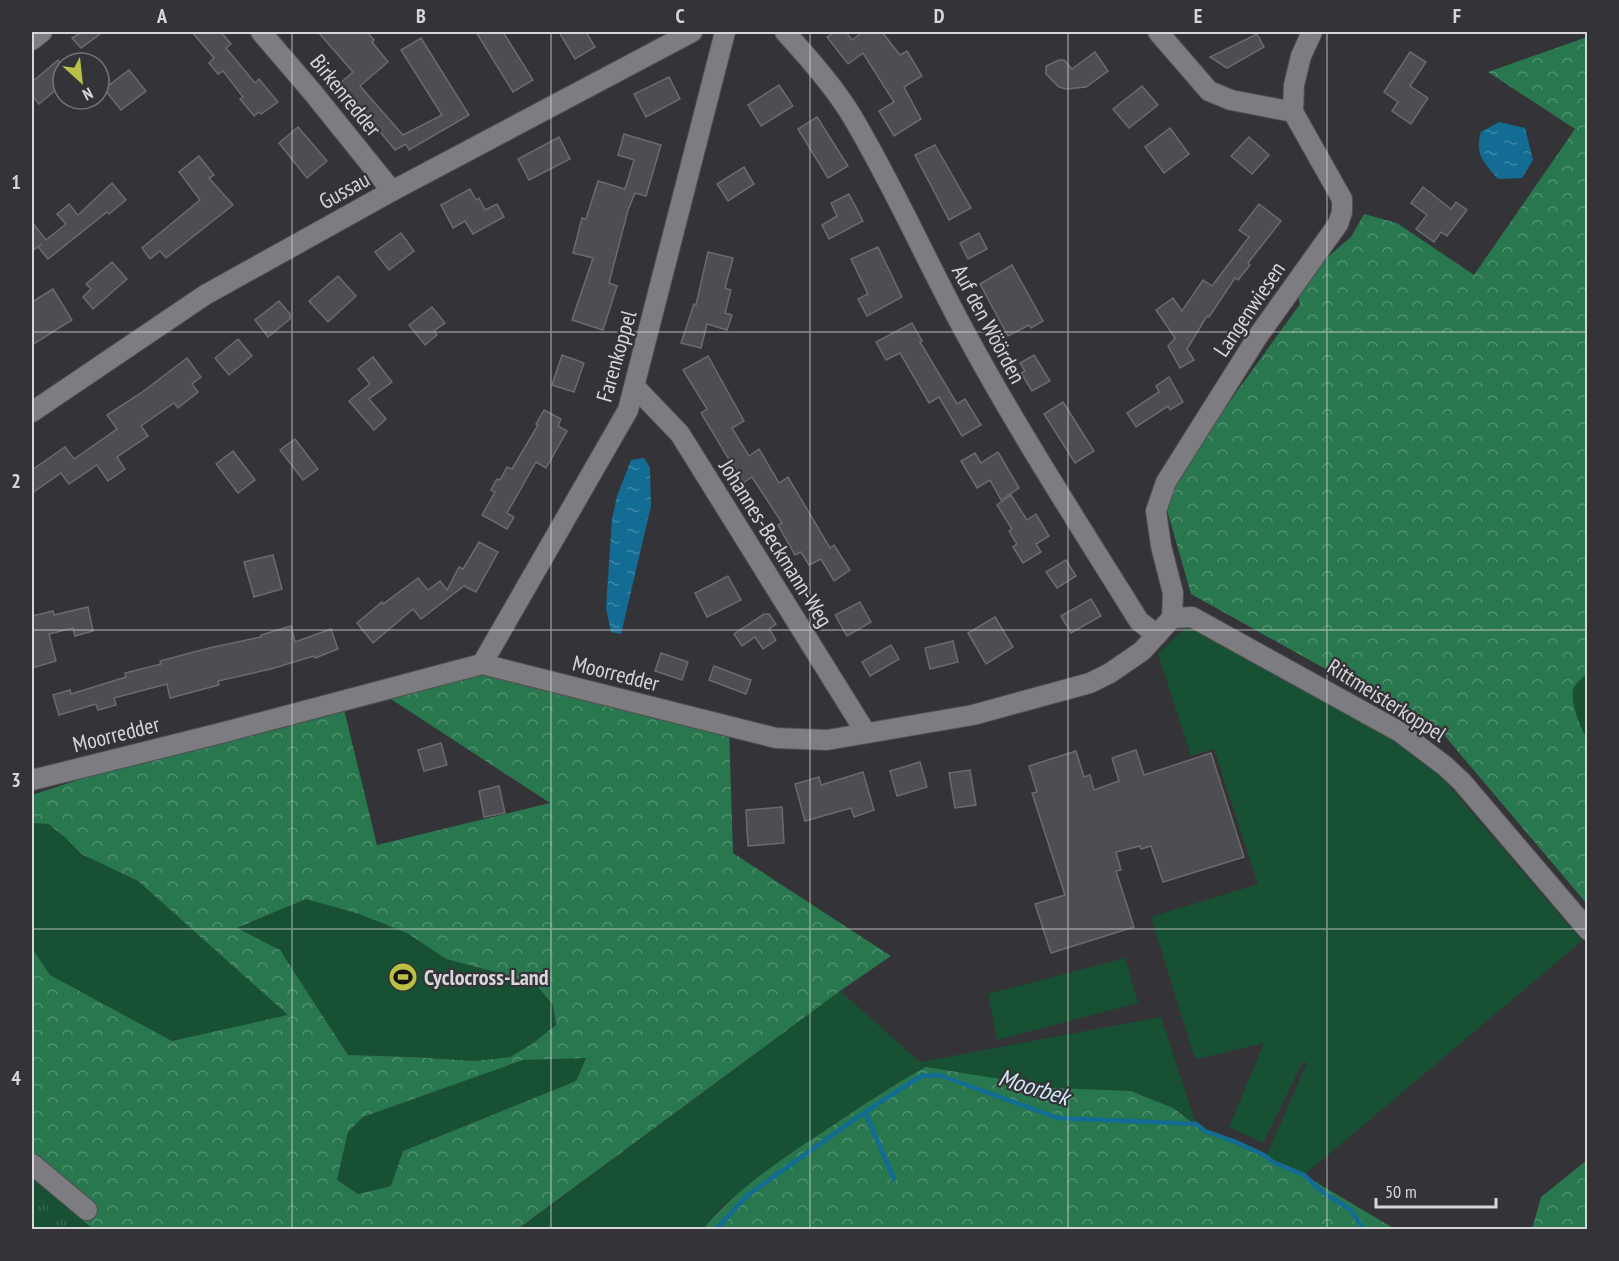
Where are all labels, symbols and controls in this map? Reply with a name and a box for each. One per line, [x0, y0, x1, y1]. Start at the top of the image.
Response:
text: A [156, 3, 168, 29]
text: B [416, 3, 426, 29]
text: C [675, 3, 685, 29]
text: D [934, 3, 945, 29]
text: E [1194, 3, 1202, 29]
text: F [1453, 3, 1461, 29]
street label: Birkenredder [304, 48, 388, 142]
north arrow [51, 51, 111, 111]
text: N [79, 83, 96, 105]
street label: Gussau [314, 165, 374, 215]
text: 1 [11, 169, 21, 195]
street label: Langenwiesen [1207, 256, 1291, 362]
street label: Auf den Wöörden [946, 260, 1032, 388]
street label: Farenkoppel [590, 306, 643, 405]
street label: Johannes-Beckmann-Weg [713, 453, 839, 632]
text: 2 [11, 468, 21, 494]
street label: Moorredder [570, 649, 662, 697]
street label: Rittmeisterkoppel [1322, 652, 1452, 748]
street label: Moorredder [70, 710, 162, 758]
text: 3 [11, 767, 21, 793]
sports icon: Cyclocross-Land [387, 961, 419, 993]
place label: Cyclocross-Land [424, 963, 549, 991]
water label: Moorbek [995, 1062, 1076, 1113]
text: 4 [11, 1065, 21, 1091]
scale bar [1376, 1171, 1496, 1209]
text: 50 m [1385, 1180, 1417, 1203]

